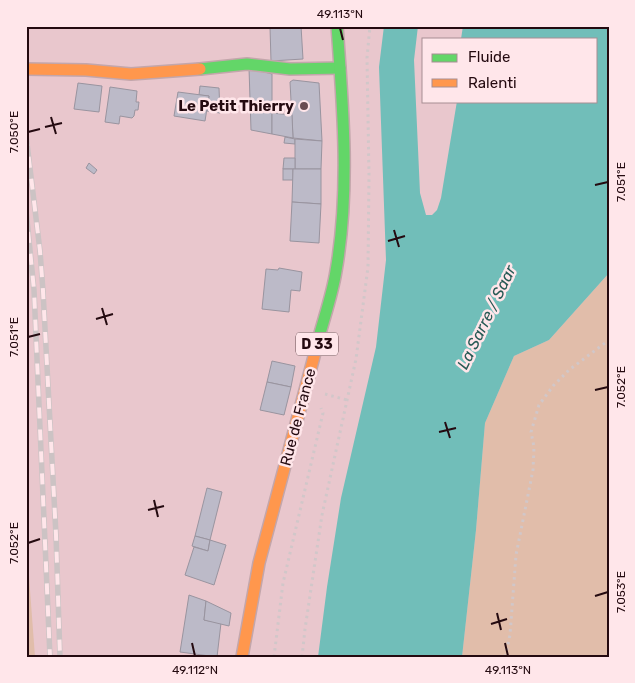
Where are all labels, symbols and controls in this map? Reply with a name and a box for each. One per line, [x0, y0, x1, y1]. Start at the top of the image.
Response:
text: 49.113°N [317, 7, 363, 21]
legend [422, 38, 598, 102]
text: Fluide [468, 48, 510, 66]
text: Ralenti [468, 74, 517, 92]
place label: Le Petit Thierry [178, 97, 294, 115]
marker: Le Petit Thierry [298, 100, 310, 112]
text: 7.050°E [7, 111, 21, 153]
text: 7.051°E [614, 162, 628, 202]
water label: La Sarre / Saar [453, 261, 520, 372]
text: 7.051°E [7, 317, 21, 357]
road number: D 33 [296, 332, 338, 356]
street label: Rue de France [276, 366, 320, 468]
text: 7.052°E [614, 366, 628, 408]
text: 7.052°E [7, 522, 21, 564]
text: 7.053°E [614, 571, 628, 613]
text: 49.112°N [172, 663, 218, 677]
text: 49.113°N [485, 663, 531, 677]

